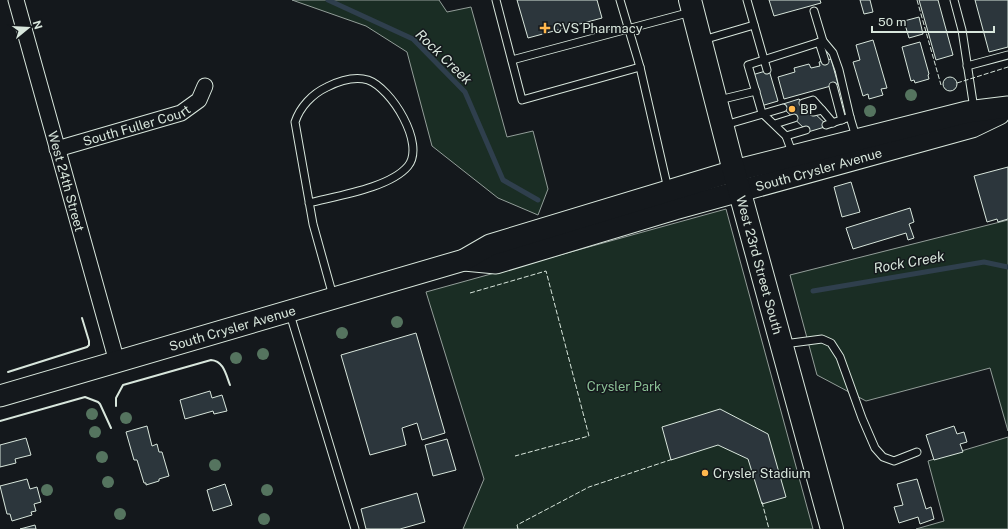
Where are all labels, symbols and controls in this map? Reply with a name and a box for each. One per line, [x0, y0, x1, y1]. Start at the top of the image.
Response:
north arrow [8, 8, 48, 48]
scale bar [872, 8, 994, 34]
text: 50 m [878, 15, 906, 29]
text: N [30, 19, 45, 31]
place label: CVS Pharmacy [553, 21, 643, 36]
marker: CVS Pharmacy [540, 23, 550, 33]
water label: Rock Creek [413, 26, 476, 88]
street label: South Fuller Court [81, 101, 193, 149]
place label: BP [800, 102, 817, 117]
marker: BP [787, 104, 797, 114]
street label: West 24th Street [45, 129, 88, 233]
street label: South Crysler Avenue [753, 145, 884, 194]
street label: West 23rd Street South [734, 194, 786, 336]
water label: Rock Creek [872, 248, 946, 276]
street label: South Crysler Avenue [167, 302, 297, 354]
park label: Crysler Park [587, 379, 661, 394]
place label: Crysler Stadium [713, 466, 810, 481]
marker: Crysler Stadium [700, 468, 710, 478]

